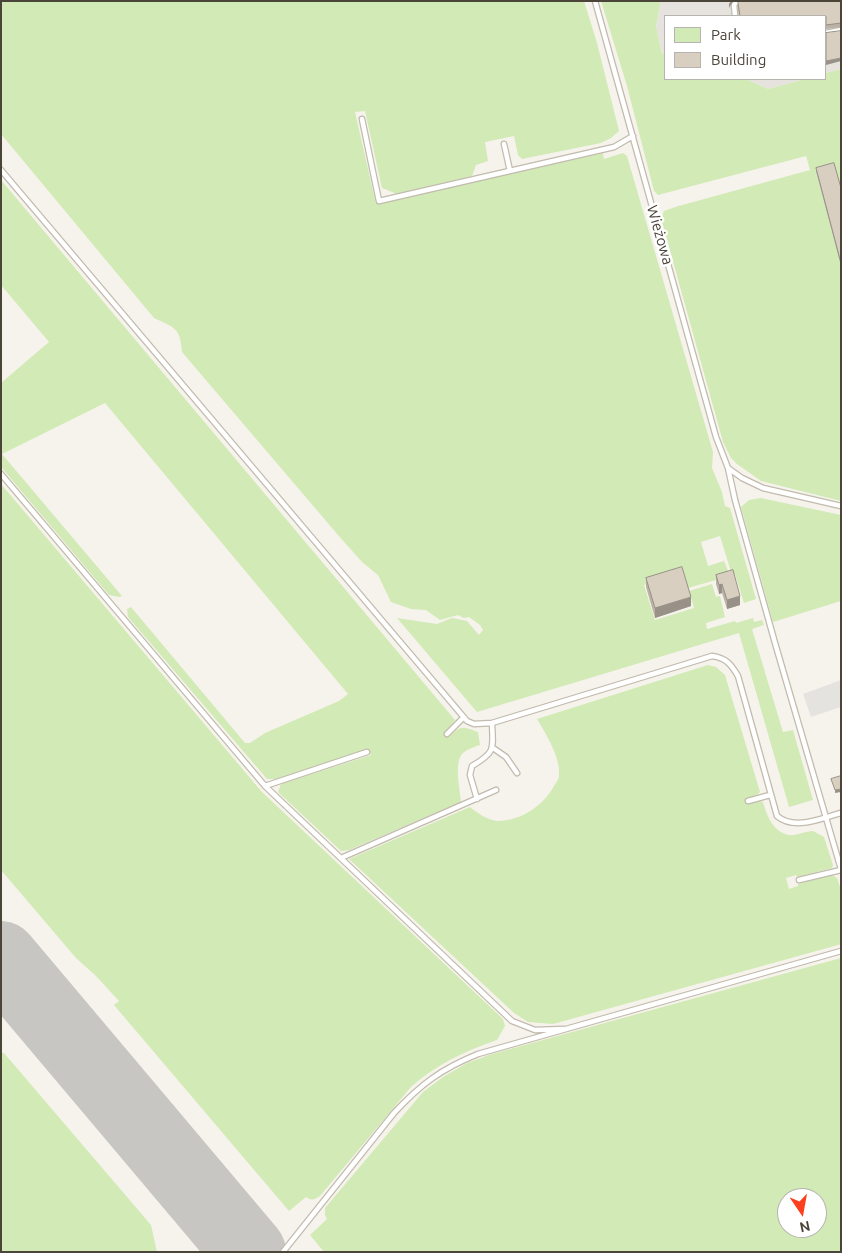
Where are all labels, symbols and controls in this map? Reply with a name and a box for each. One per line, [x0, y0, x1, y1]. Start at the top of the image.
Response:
legend [664, 15, 827, 80]
text: Park [711, 26, 741, 43]
text: Building [711, 51, 766, 68]
street label: Wieżowa [643, 203, 677, 267]
north arrow [777, 1188, 827, 1238]
text: N [798, 1218, 812, 1236]

